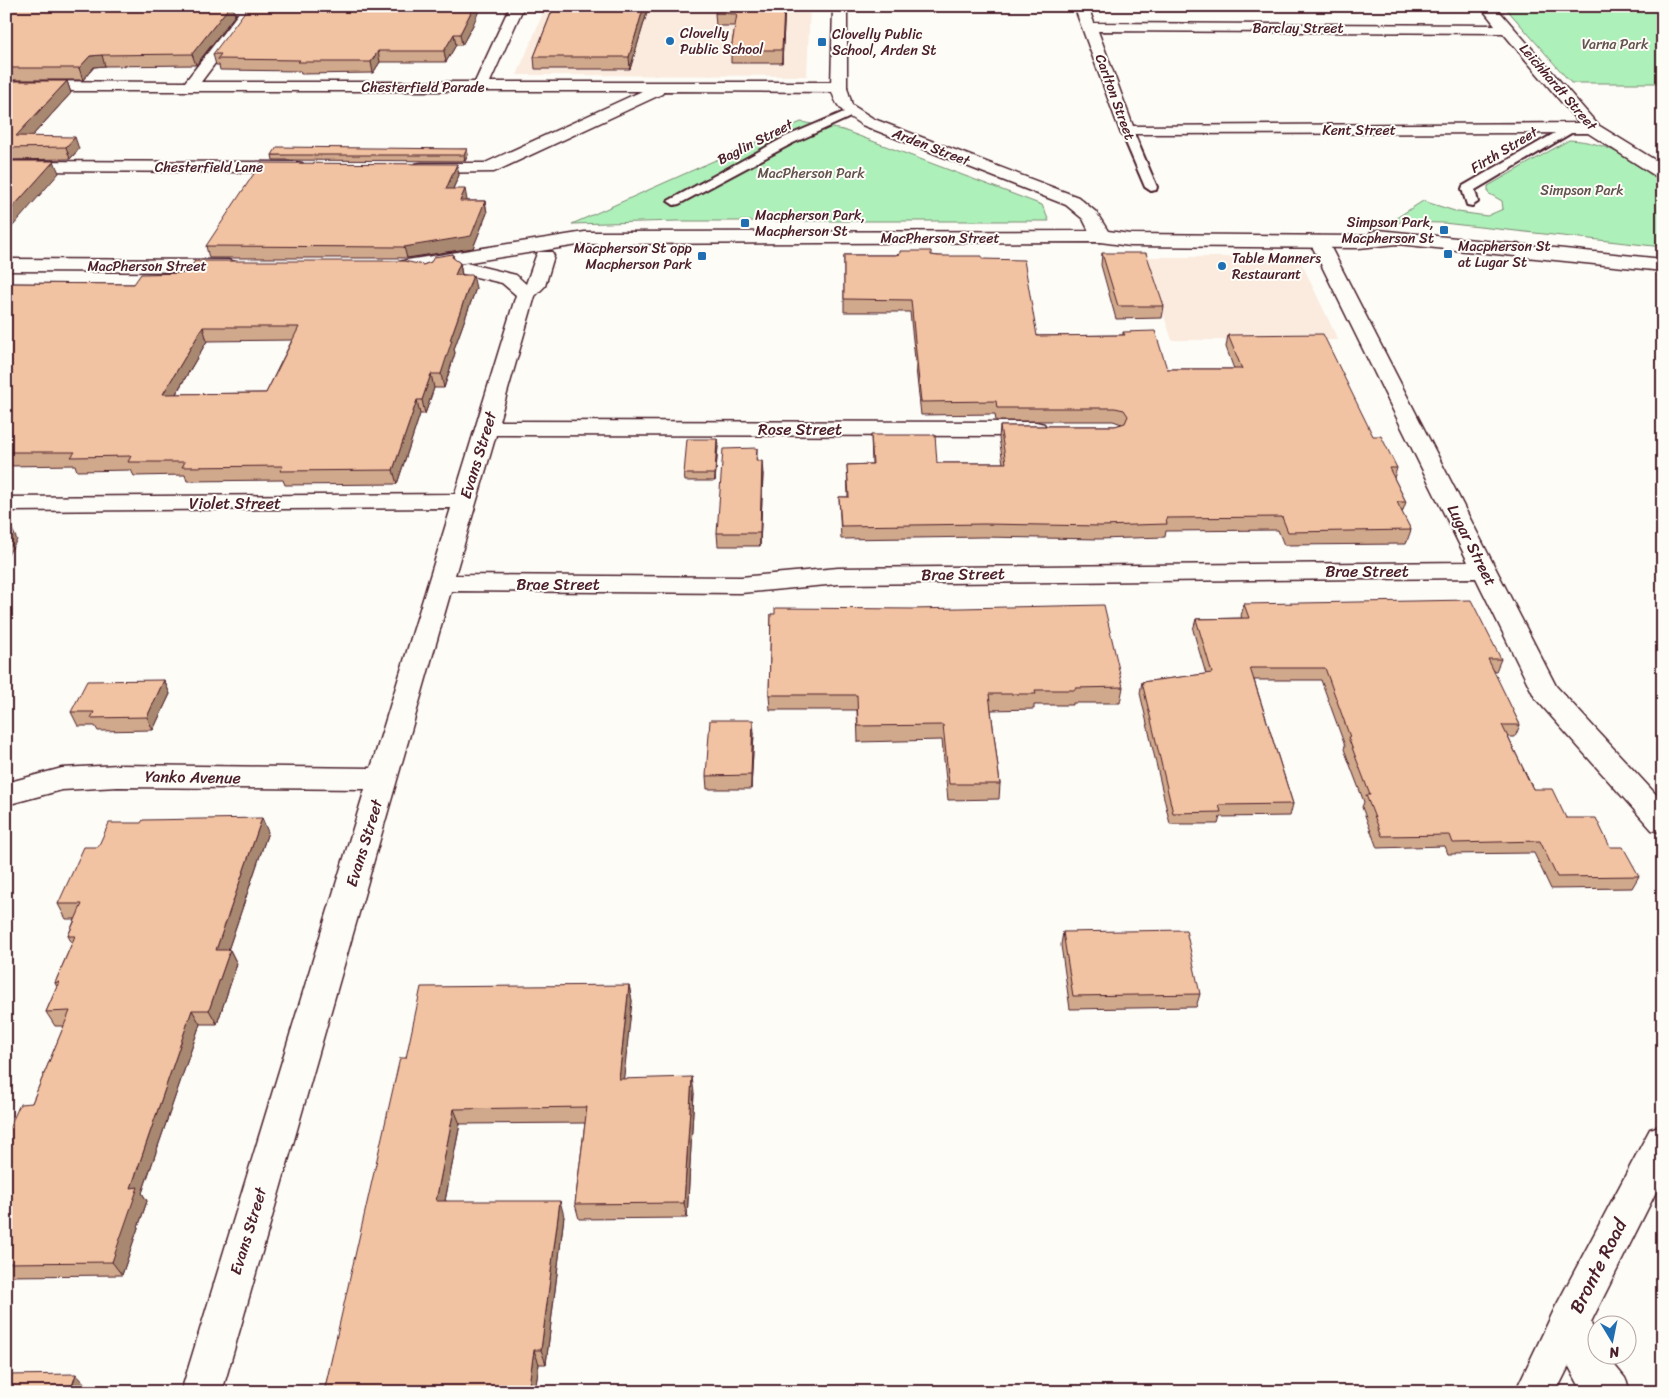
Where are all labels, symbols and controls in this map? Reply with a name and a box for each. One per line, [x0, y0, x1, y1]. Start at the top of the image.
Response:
street label: Barclay Street [1252, 16, 1344, 41]
place label: Clovelly Public School [680, 21, 764, 62]
place label: Clovelly Public School, Arden St [832, 22, 936, 63]
park label: Varna Park [1582, 32, 1649, 57]
marker: Clovelly Public School [664, 35, 676, 47]
marker: Clovelly Public School, Arden St [816, 36, 828, 48]
street label: Leichhardt Street [1513, 38, 1604, 137]
street label: Carlton Street [1088, 50, 1142, 144]
street label: Chesterfield Parade [362, 75, 485, 100]
street label: Baglin Street [713, 112, 799, 172]
street label: Kent Street [1322, 118, 1396, 143]
street label: Firth Street [1465, 119, 1544, 180]
street label: Arden Street [888, 120, 975, 174]
street label: Chesterfield Lane [155, 155, 263, 180]
park label: MacPherson Park [757, 161, 865, 186]
park label: Simpson Park [1540, 178, 1624, 203]
place label: Macpherson Park, Macpherson St [755, 203, 865, 244]
place label: Simpson Park, Macpherson St [1341, 210, 1434, 251]
marker: Macpherson Park, Macpherson St [739, 217, 751, 229]
marker: Simpson Park, Macpherson St [1438, 224, 1450, 236]
street label: MacPherson Street [880, 226, 1000, 251]
place label: Macpherson St at Lugar St [1458, 234, 1551, 275]
place label: Macpherson St opp Macpherson Park [574, 236, 693, 277]
place label: Table Manners Restaurant [1232, 246, 1321, 287]
marker: Macpherson St at Lugar St [1442, 248, 1454, 260]
marker: Macpherson St opp Macpherson Park [696, 250, 708, 262]
street label: MacPherson Street [87, 254, 207, 279]
marker: Table Manners Restaurant [1216, 260, 1228, 272]
street label: Evans Street [451, 407, 505, 502]
street label: Rose Street [758, 415, 842, 444]
street label: Violet Street [189, 489, 281, 518]
street label: Lugar Street [1439, 499, 1505, 591]
street label: Brae Street [1325, 557, 1409, 586]
street label: Brae Street [921, 559, 1005, 589]
street label: Brae Street [516, 570, 600, 599]
street label: Yanko Avenue [145, 762, 241, 792]
street label: Evans Street [337, 795, 391, 890]
street label: Evans Street [221, 1183, 275, 1278]
street label: Bronte Road [1560, 1211, 1637, 1319]
north arrow [1586, 1316, 1636, 1366]
text: N [1607, 1339, 1622, 1366]

